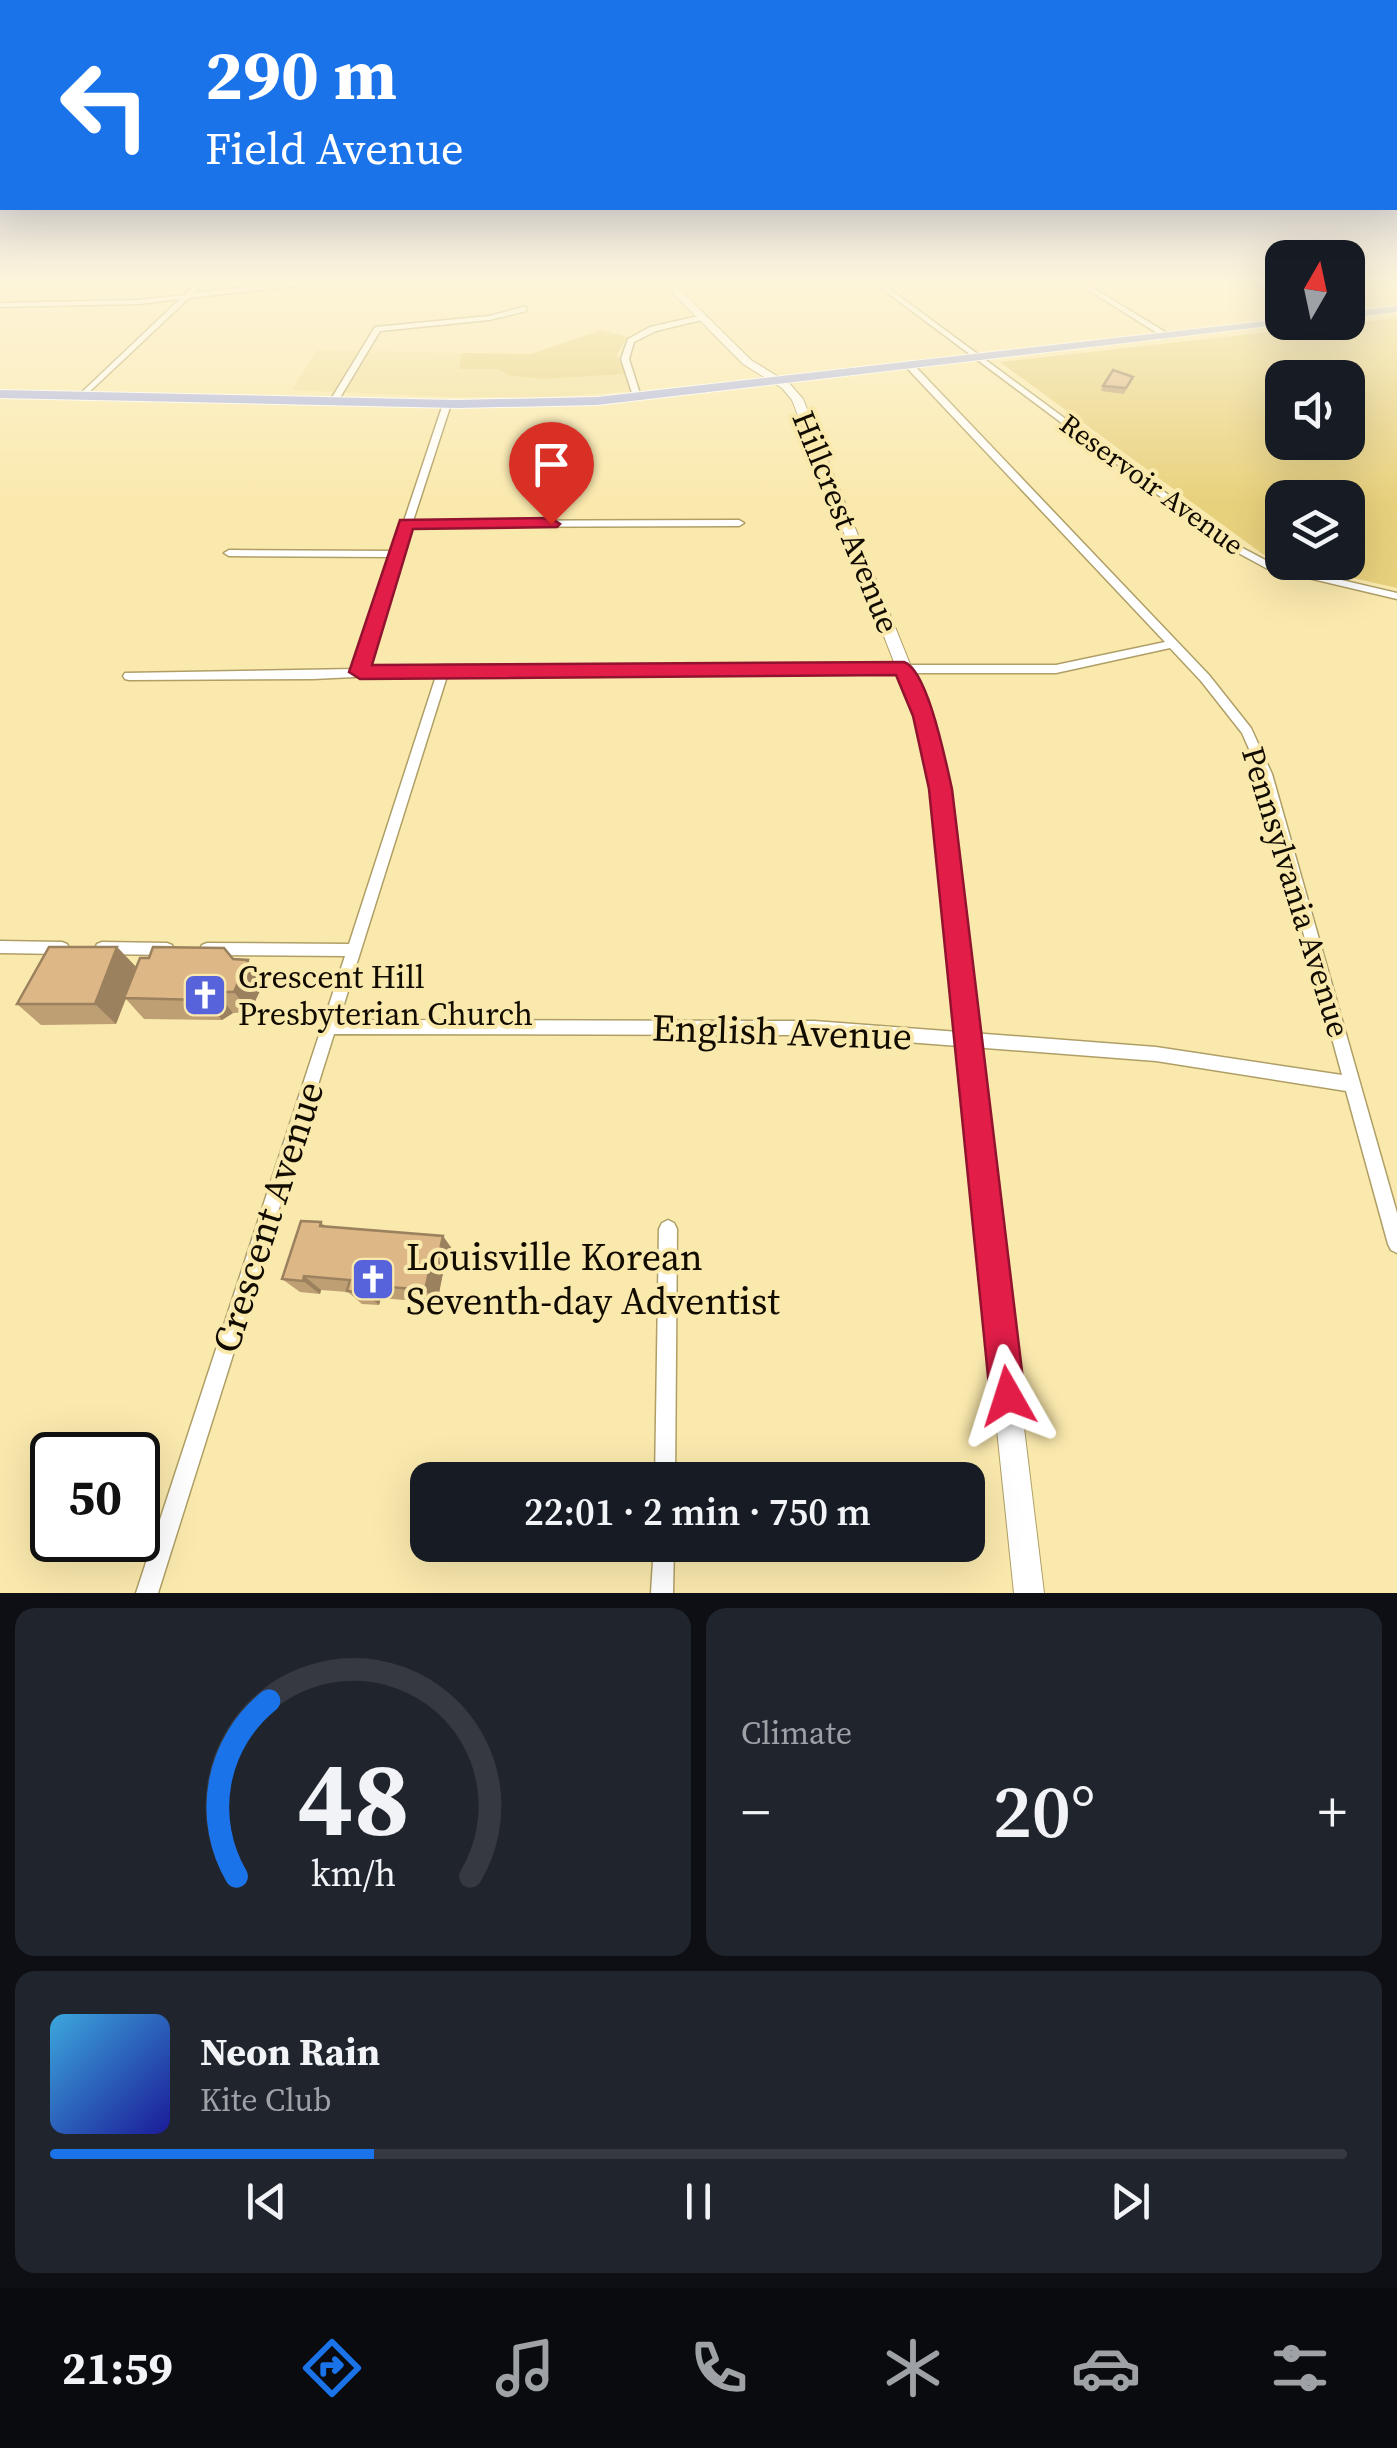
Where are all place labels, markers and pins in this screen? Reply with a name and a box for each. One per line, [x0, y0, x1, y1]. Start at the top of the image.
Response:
pin [509, 422, 594, 525]
place label: Crescent Hill Presbyterian Church [238, 955, 533, 1036]
church icon: Crescent Hill Presbyterian Church [182, 972, 228, 1018]
place label: Louisville Korean Seventh-day Adventist [406, 1231, 780, 1327]
church icon: Louisville Korean Seventh-day Adventist [350, 1256, 396, 1302]

